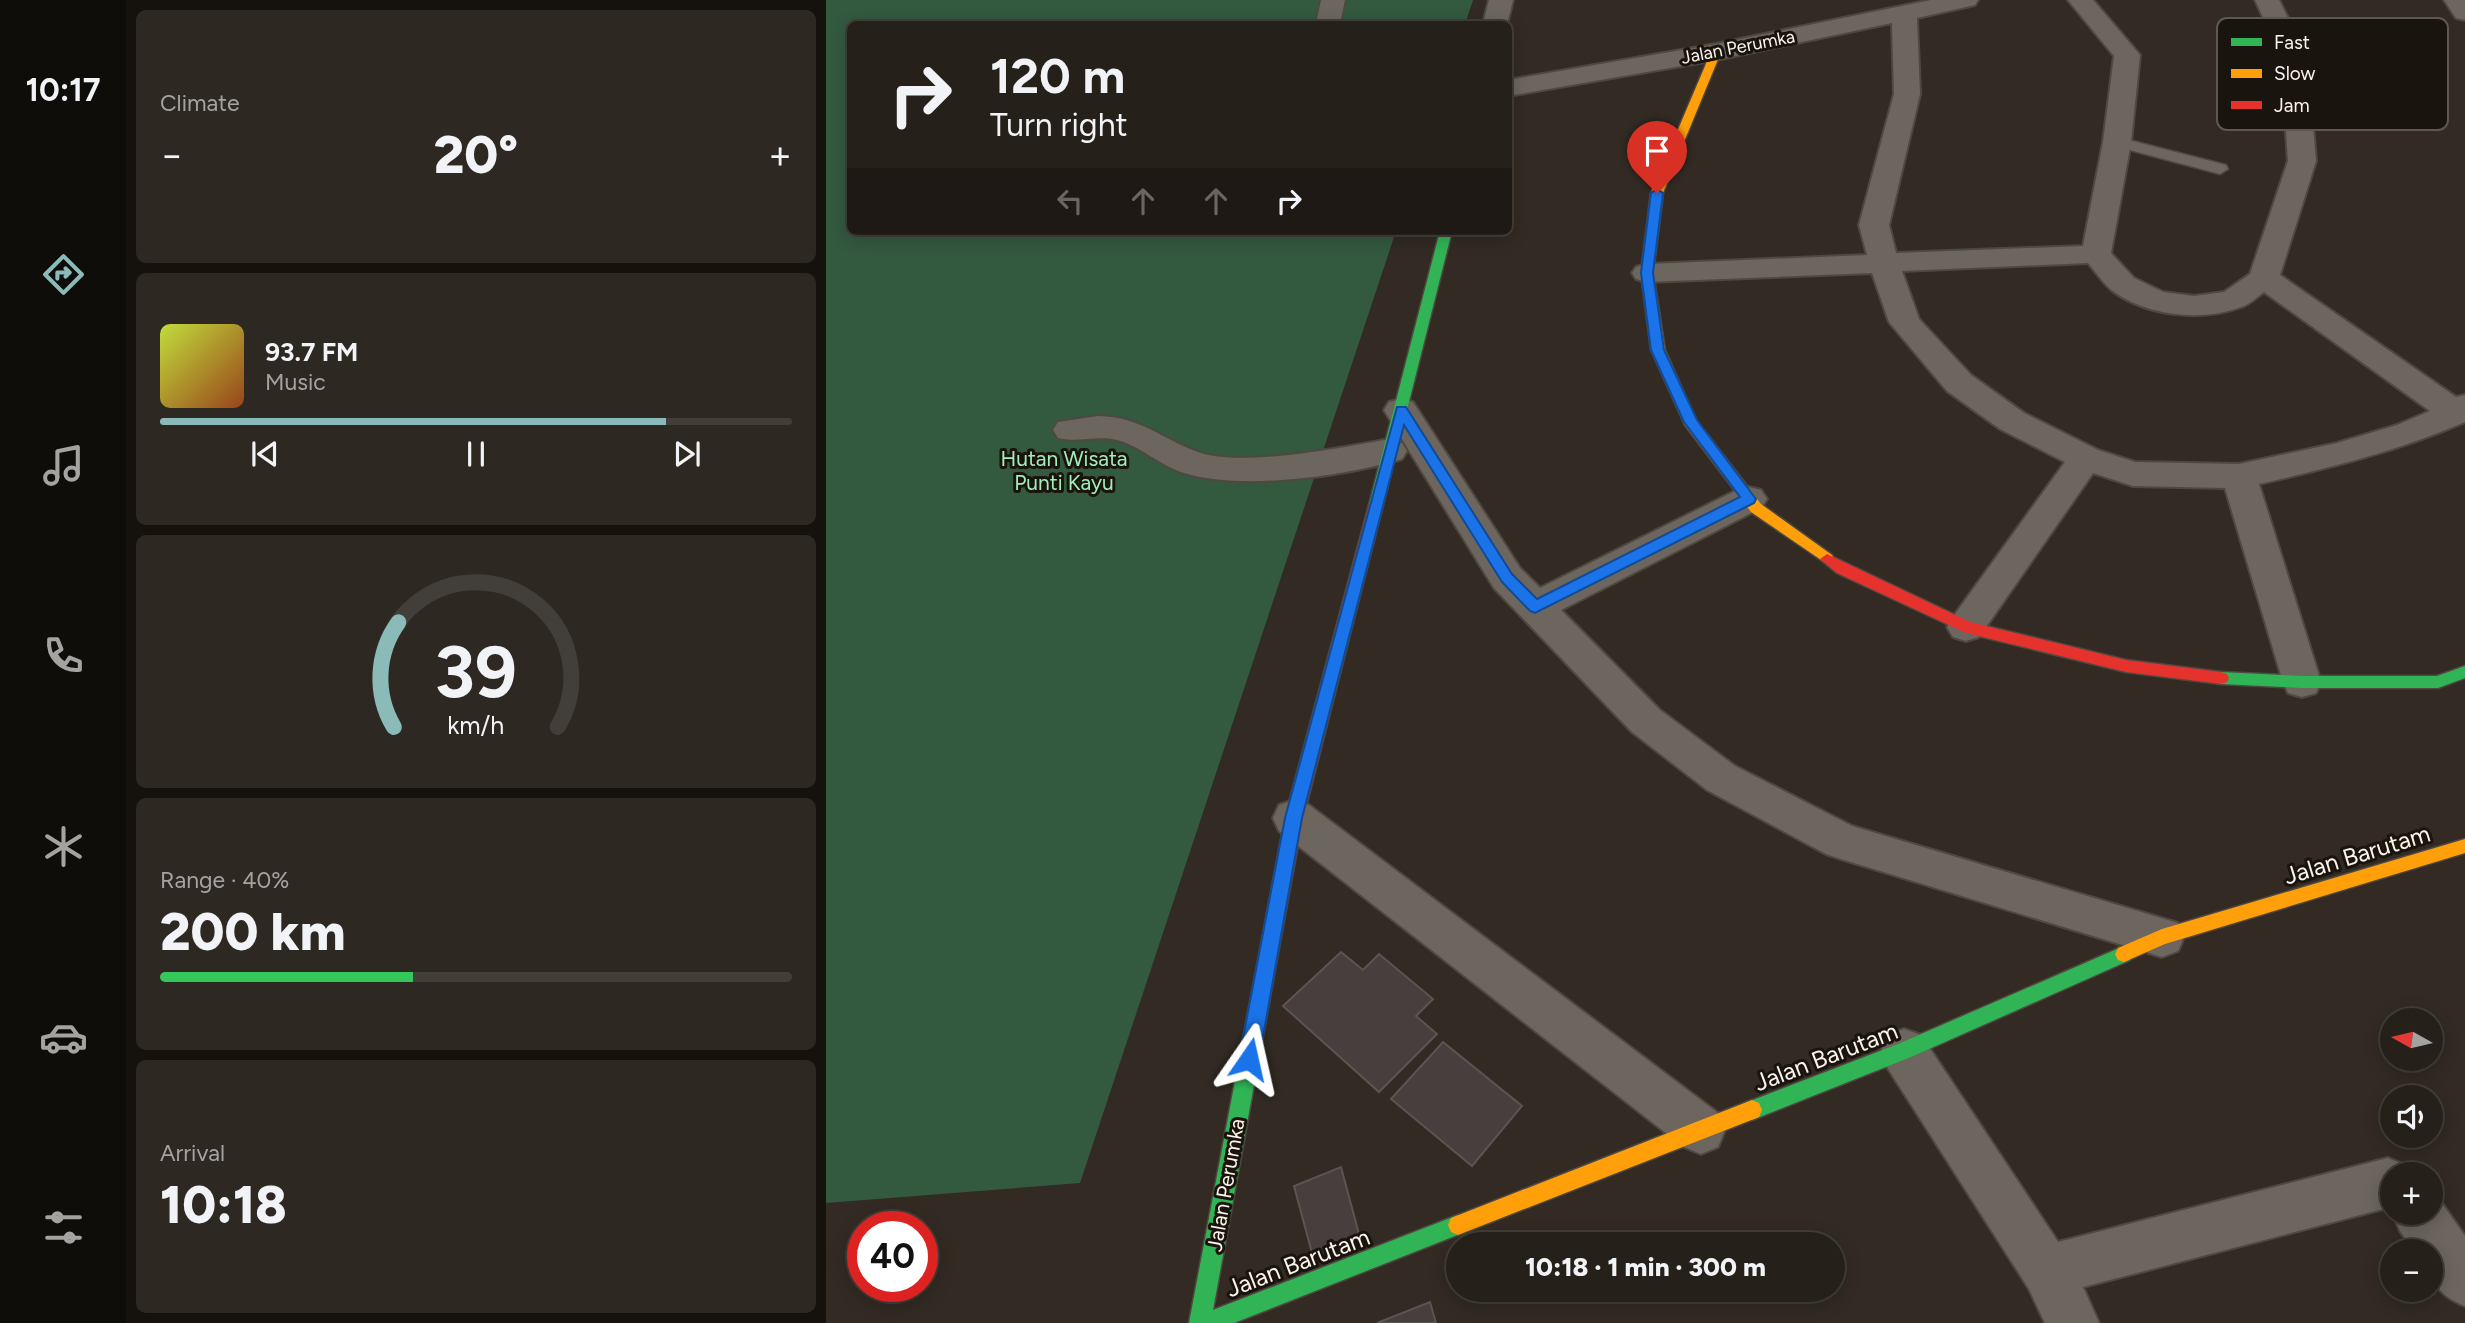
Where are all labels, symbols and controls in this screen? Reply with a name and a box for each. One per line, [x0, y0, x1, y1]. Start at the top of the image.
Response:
legend [2217, 18, 2448, 130]
street label: Jalan Perumka [1679, 25, 1797, 69]
text: Fast [2274, 31, 2310, 54]
text: 120 m [990, 46, 1125, 105]
icon: right [875, 49, 966, 140]
text: Slow [2274, 62, 2316, 85]
text: 10:17 [25, 71, 101, 109]
text: Climate [160, 89, 239, 117]
text: Jam [2274, 94, 2310, 117]
text: Turn right [990, 106, 1128, 144]
pin [1627, 121, 1687, 193]
text: 20° [434, 124, 518, 186]
text: − [160, 132, 184, 178]
text: + [768, 132, 792, 178]
icon: arrive [1638, 132, 1676, 170]
icon: left [1051, 182, 1089, 220]
icon: ahead [1124, 182, 1162, 220]
icon: ahead [1197, 182, 1235, 220]
icon: right [1270, 182, 1308, 220]
icon: directions [39, 250, 88, 299]
text: 93.7 FM [265, 336, 358, 368]
text: Music [265, 368, 326, 396]
icon: previous [246, 435, 284, 473]
icon: pause [457, 435, 495, 473]
icon: next [668, 435, 706, 473]
icon: music [39, 441, 88, 490]
park label: Hutan Wisata Punti Kayu [1000, 446, 1128, 495]
text: 39 [435, 629, 517, 716]
icon: phone [39, 631, 88, 680]
text: km/h [447, 710, 505, 740]
street label: Jalan Barutam [2280, 819, 2434, 891]
icon: climate [39, 822, 88, 871]
text: Range · 40% [160, 866, 289, 894]
text: 200 km [160, 901, 346, 963]
north arrow [2380, 1008, 2443, 1071]
map controls [2380, 1008, 2443, 1302]
icon: car [39, 1013, 88, 1062]
street label: Jalan Barutam [1750, 1016, 1902, 1097]
position arrow [1212, 1022, 1286, 1096]
button: sound [2380, 1085, 2443, 1148]
street label: Jalan Perumka [1202, 1116, 1249, 1253]
text: Arrival [160, 1139, 225, 1167]
button: + [2380, 1162, 2443, 1225]
text: 10:18 [160, 1174, 287, 1236]
icon: filters [39, 1203, 88, 1252]
speed limit sign: 40 [847, 1211, 938, 1302]
street label: Jalan Barutam [1222, 1222, 1374, 1303]
button: − [2380, 1239, 2443, 1302]
text: 10:18 · 1 min · 300 m [1525, 1251, 1766, 1283]

